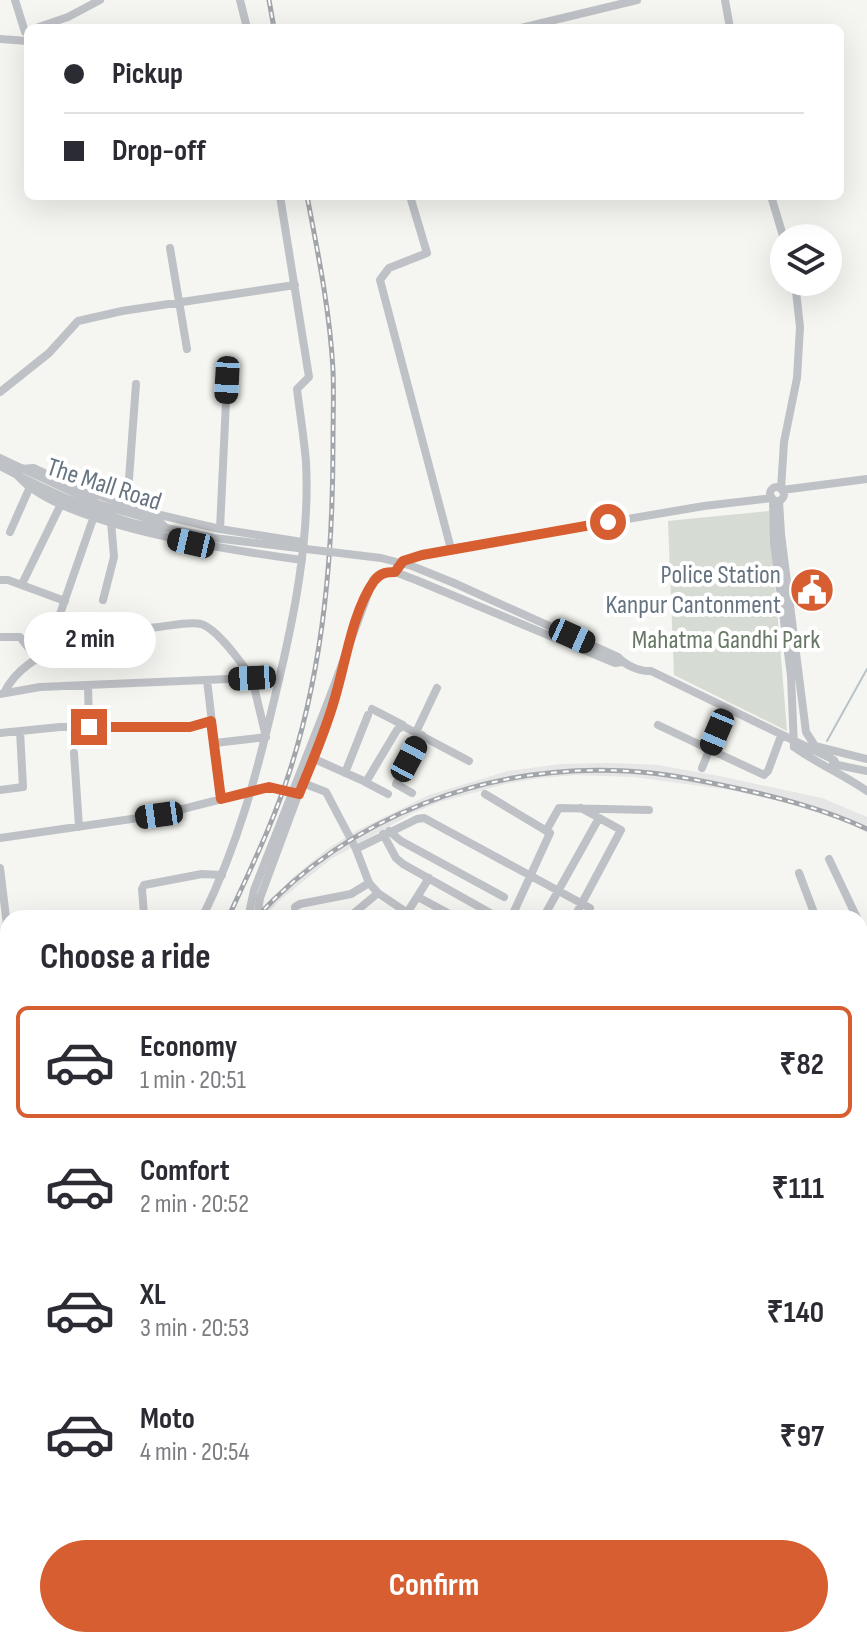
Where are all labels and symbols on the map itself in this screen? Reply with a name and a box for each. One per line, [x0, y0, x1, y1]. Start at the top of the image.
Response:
car [214, 355, 240, 405]
street label: The Mall Road [43, 452, 165, 518]
route start [590, 504, 626, 540]
car [165, 526, 217, 560]
place label: Police Station Kanpur Cantonment [605, 560, 781, 621]
public building icon: Police Station Kanpur Cantonment [788, 566, 836, 614]
callout: 2 min [23, 611, 155, 667]
car [545, 615, 599, 657]
park label: Mahatma Gandhi Park [632, 625, 820, 656]
car [227, 665, 277, 691]
car [697, 705, 737, 759]
route end [71, 709, 107, 745]
car [387, 732, 431, 786]
car [134, 800, 184, 830]

